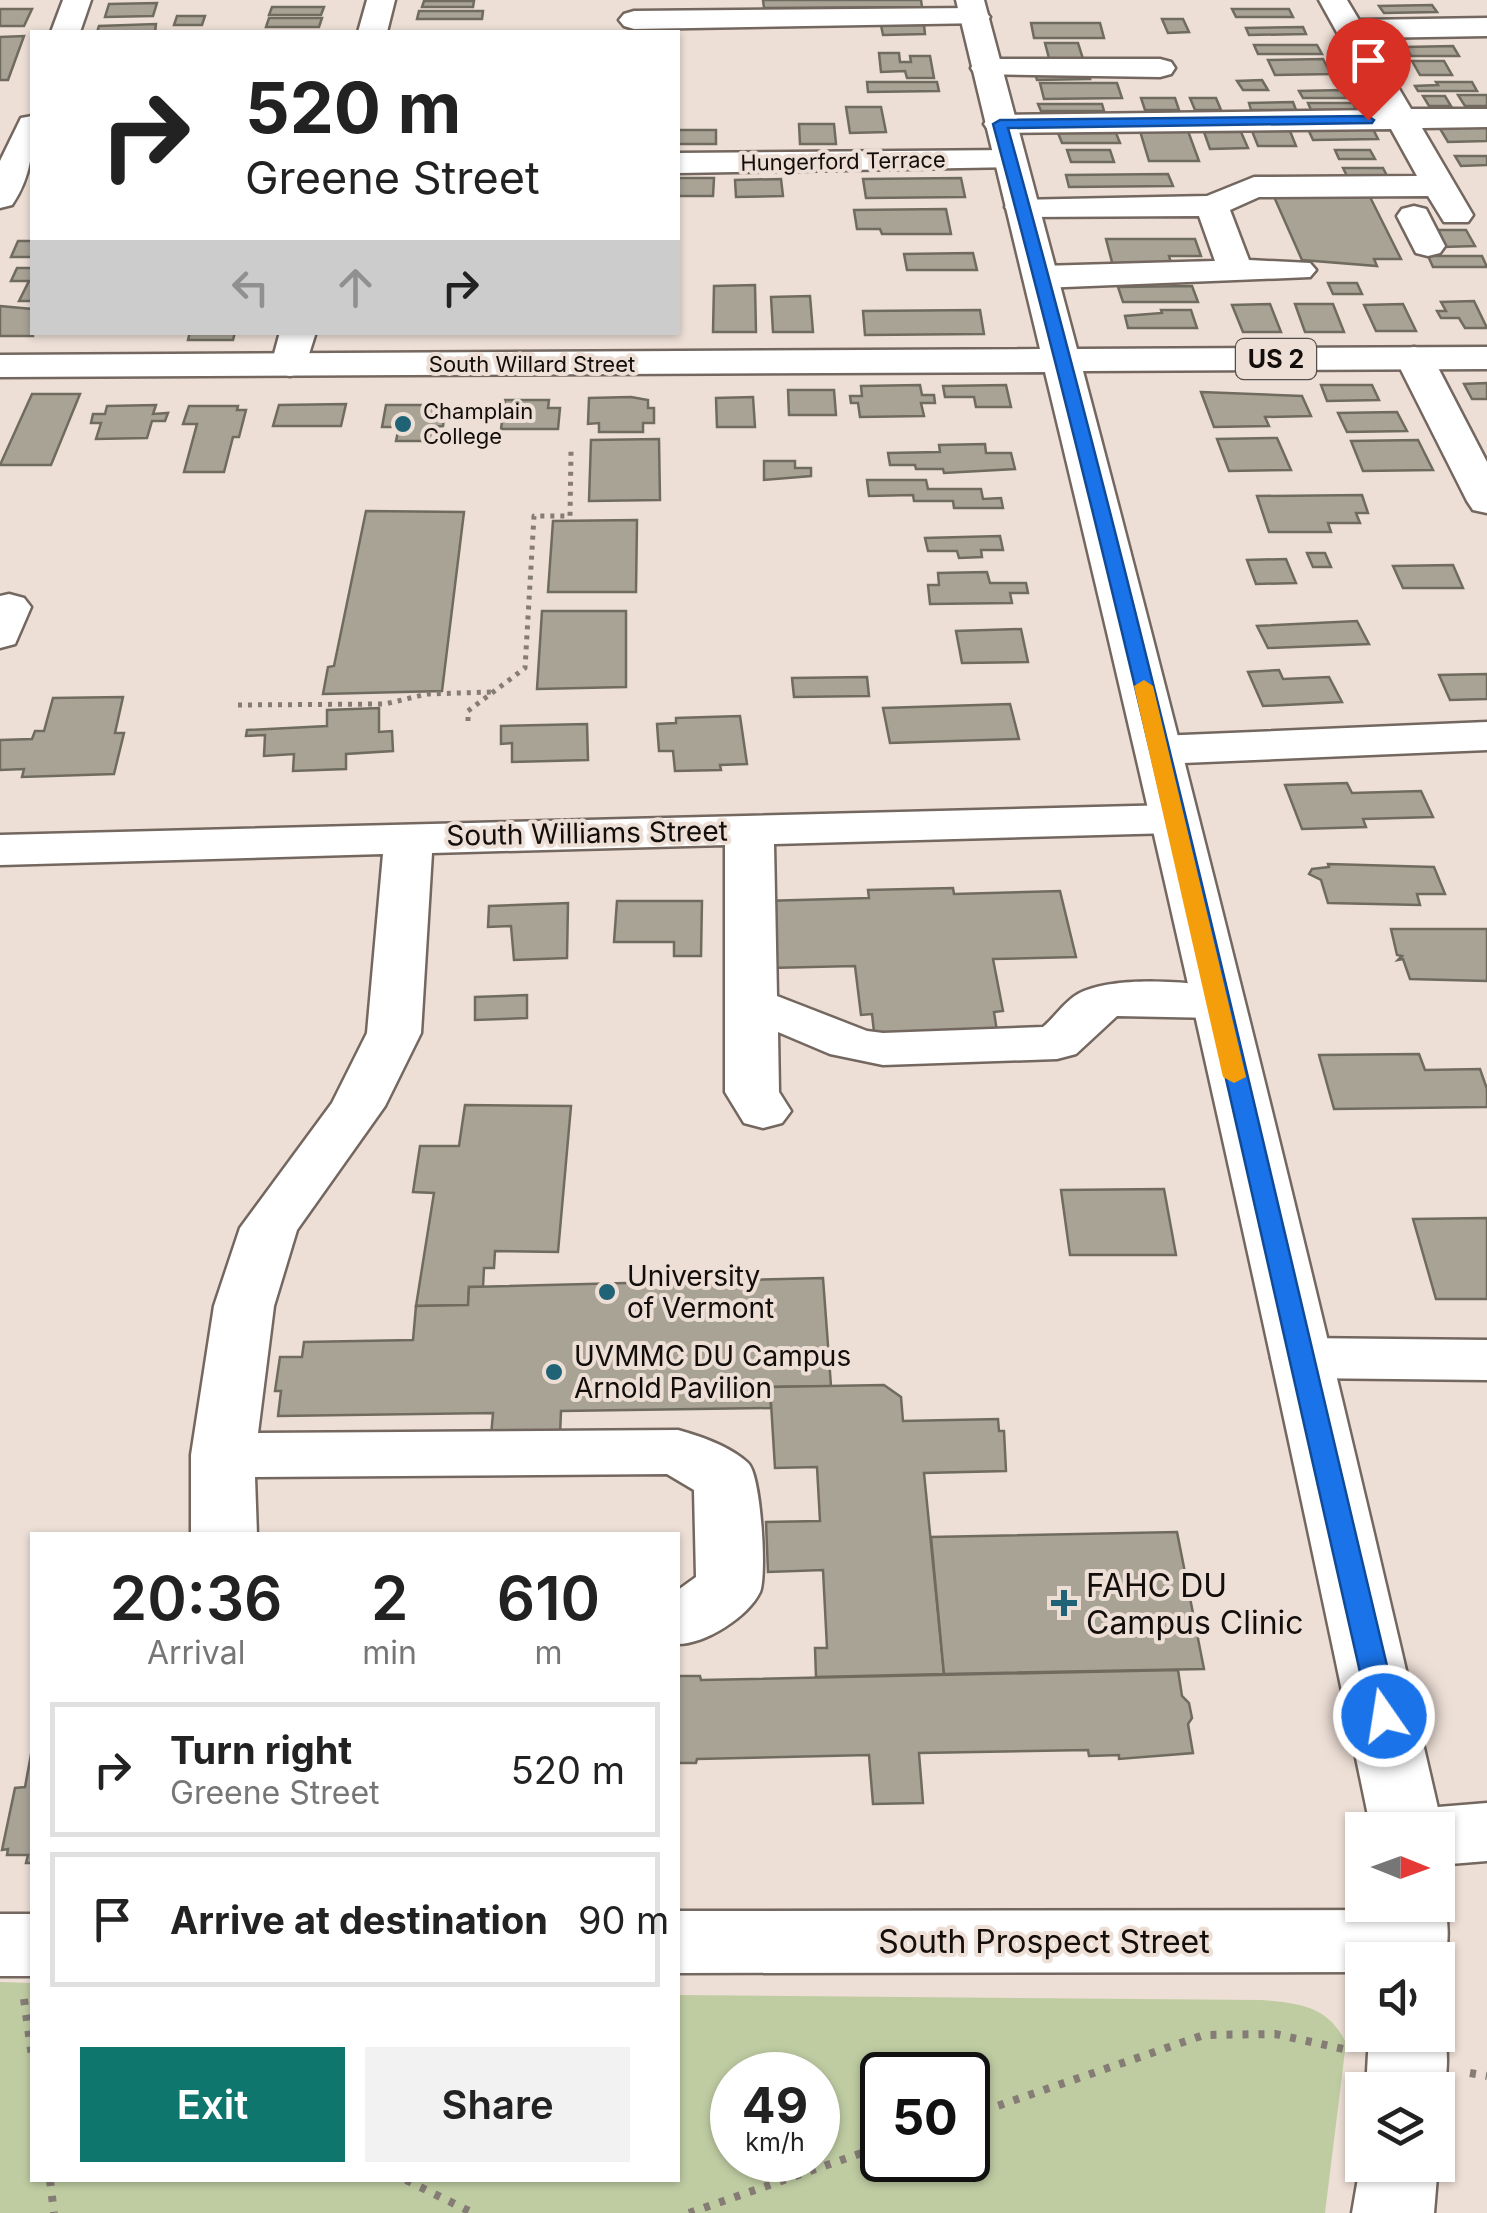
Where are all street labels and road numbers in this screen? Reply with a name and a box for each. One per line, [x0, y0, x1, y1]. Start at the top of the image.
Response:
street label: Hungerford Terrace [740, 146, 946, 176]
road number: US 2 [1236, 339, 1316, 379]
street label: South Willard Street [429, 351, 635, 377]
street label: South Williams Street [446, 814, 728, 852]
street label: South Prospect Street [878, 1922, 1210, 1961]

